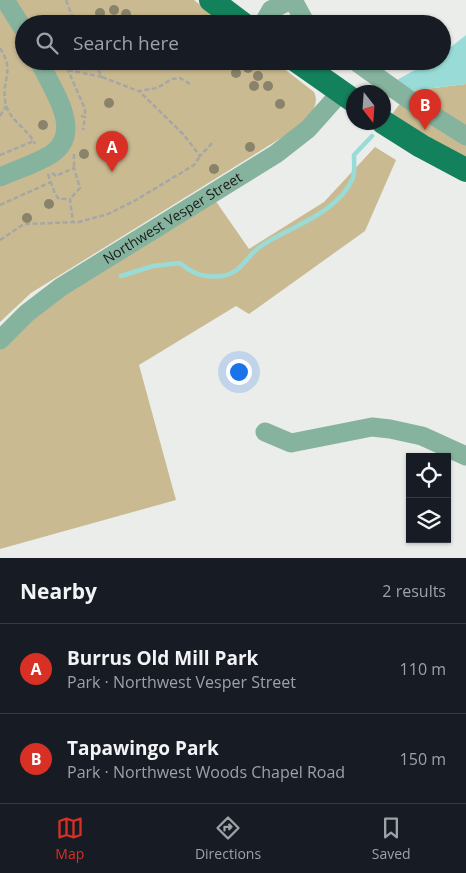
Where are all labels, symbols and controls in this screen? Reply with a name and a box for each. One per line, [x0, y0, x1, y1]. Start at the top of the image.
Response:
search box [15, 15, 451, 70]
icon: search [33, 29, 61, 57]
text: Search here [73, 30, 179, 56]
north arrow [346, 85, 391, 130]
pin: B [409, 89, 441, 130]
pin: A [96, 131, 128, 172]
street label: Northwest Vesper Street [99, 167, 245, 268]
your location [226, 359, 252, 385]
map controls [406, 453, 451, 543]
button: locate [406, 453, 451, 498]
button: layers [406, 498, 451, 543]
text: Nearby [20, 577, 97, 605]
text: 2 results [382, 580, 446, 602]
text: Burrus Old Mill Park [67, 645, 258, 671]
text: A [30, 658, 42, 680]
text: 110 m [400, 658, 446, 680]
text: Park · Northwest Vesper Street [67, 671, 296, 693]
text: Tapawingo Park [67, 735, 219, 761]
text: B [31, 748, 41, 770]
text: 150 m [400, 748, 446, 770]
text: Park · Northwest Woods Chapel Road [67, 761, 345, 783]
tab: Map [55, 814, 84, 863]
tab: Directions [195, 814, 261, 863]
tab: Saved [372, 814, 411, 863]

